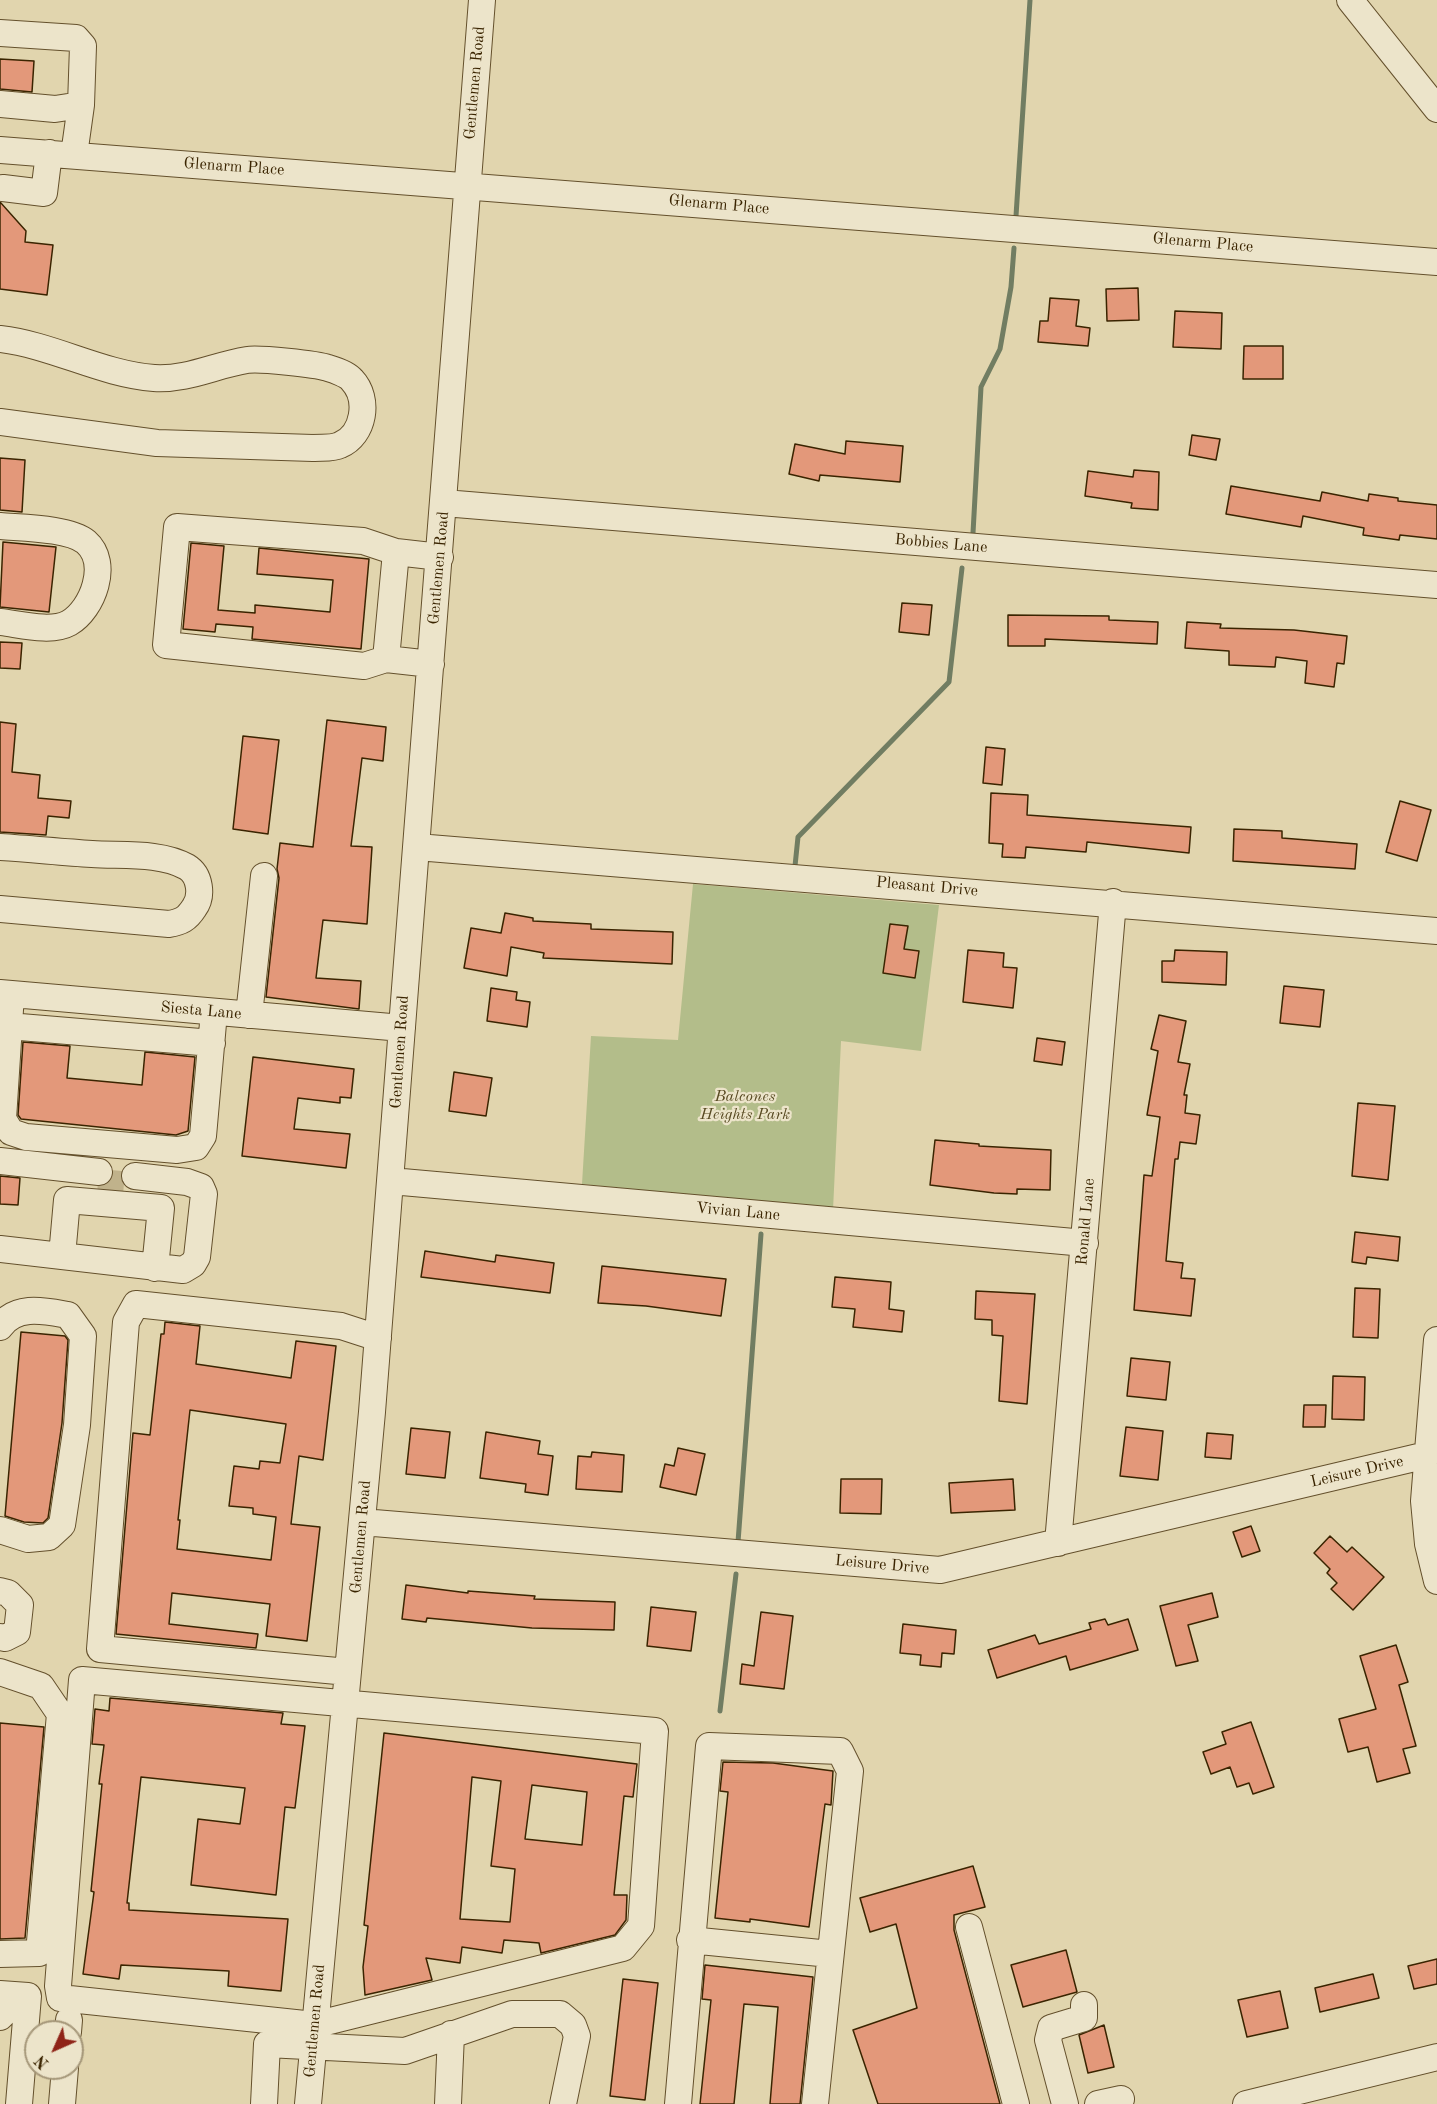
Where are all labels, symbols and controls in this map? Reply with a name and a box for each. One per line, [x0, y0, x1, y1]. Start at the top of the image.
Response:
street label: Gentlemen Road [460, 26, 490, 140]
street label: Glenarm Place [183, 154, 285, 180]
street label: Glenarm Place [668, 191, 770, 219]
street label: Glenarm Place [1152, 229, 1254, 257]
street label: Gentlemen Road [424, 511, 454, 625]
street label: Bobbies Lane [894, 530, 988, 558]
street label: Pleasant Drive [875, 873, 979, 901]
street label: Gentlemen Road [386, 995, 414, 1109]
street label: Siesta Lane [160, 998, 242, 1024]
park label: Balcones Heights Park [700, 1087, 790, 1125]
street label: Ronald Lane [1073, 1177, 1099, 1267]
street label: Vivian Lane [695, 1199, 781, 1225]
street label: Leisure Drive [1309, 1452, 1405, 1492]
street label: Gentlemen Road [346, 1480, 376, 1594]
street label: Leisure Drive [834, 1551, 930, 1579]
street label: Gentlemen Road [300, 1964, 330, 2078]
north arrow [24, 2020, 84, 2080]
text: N [33, 2051, 53, 2071]

